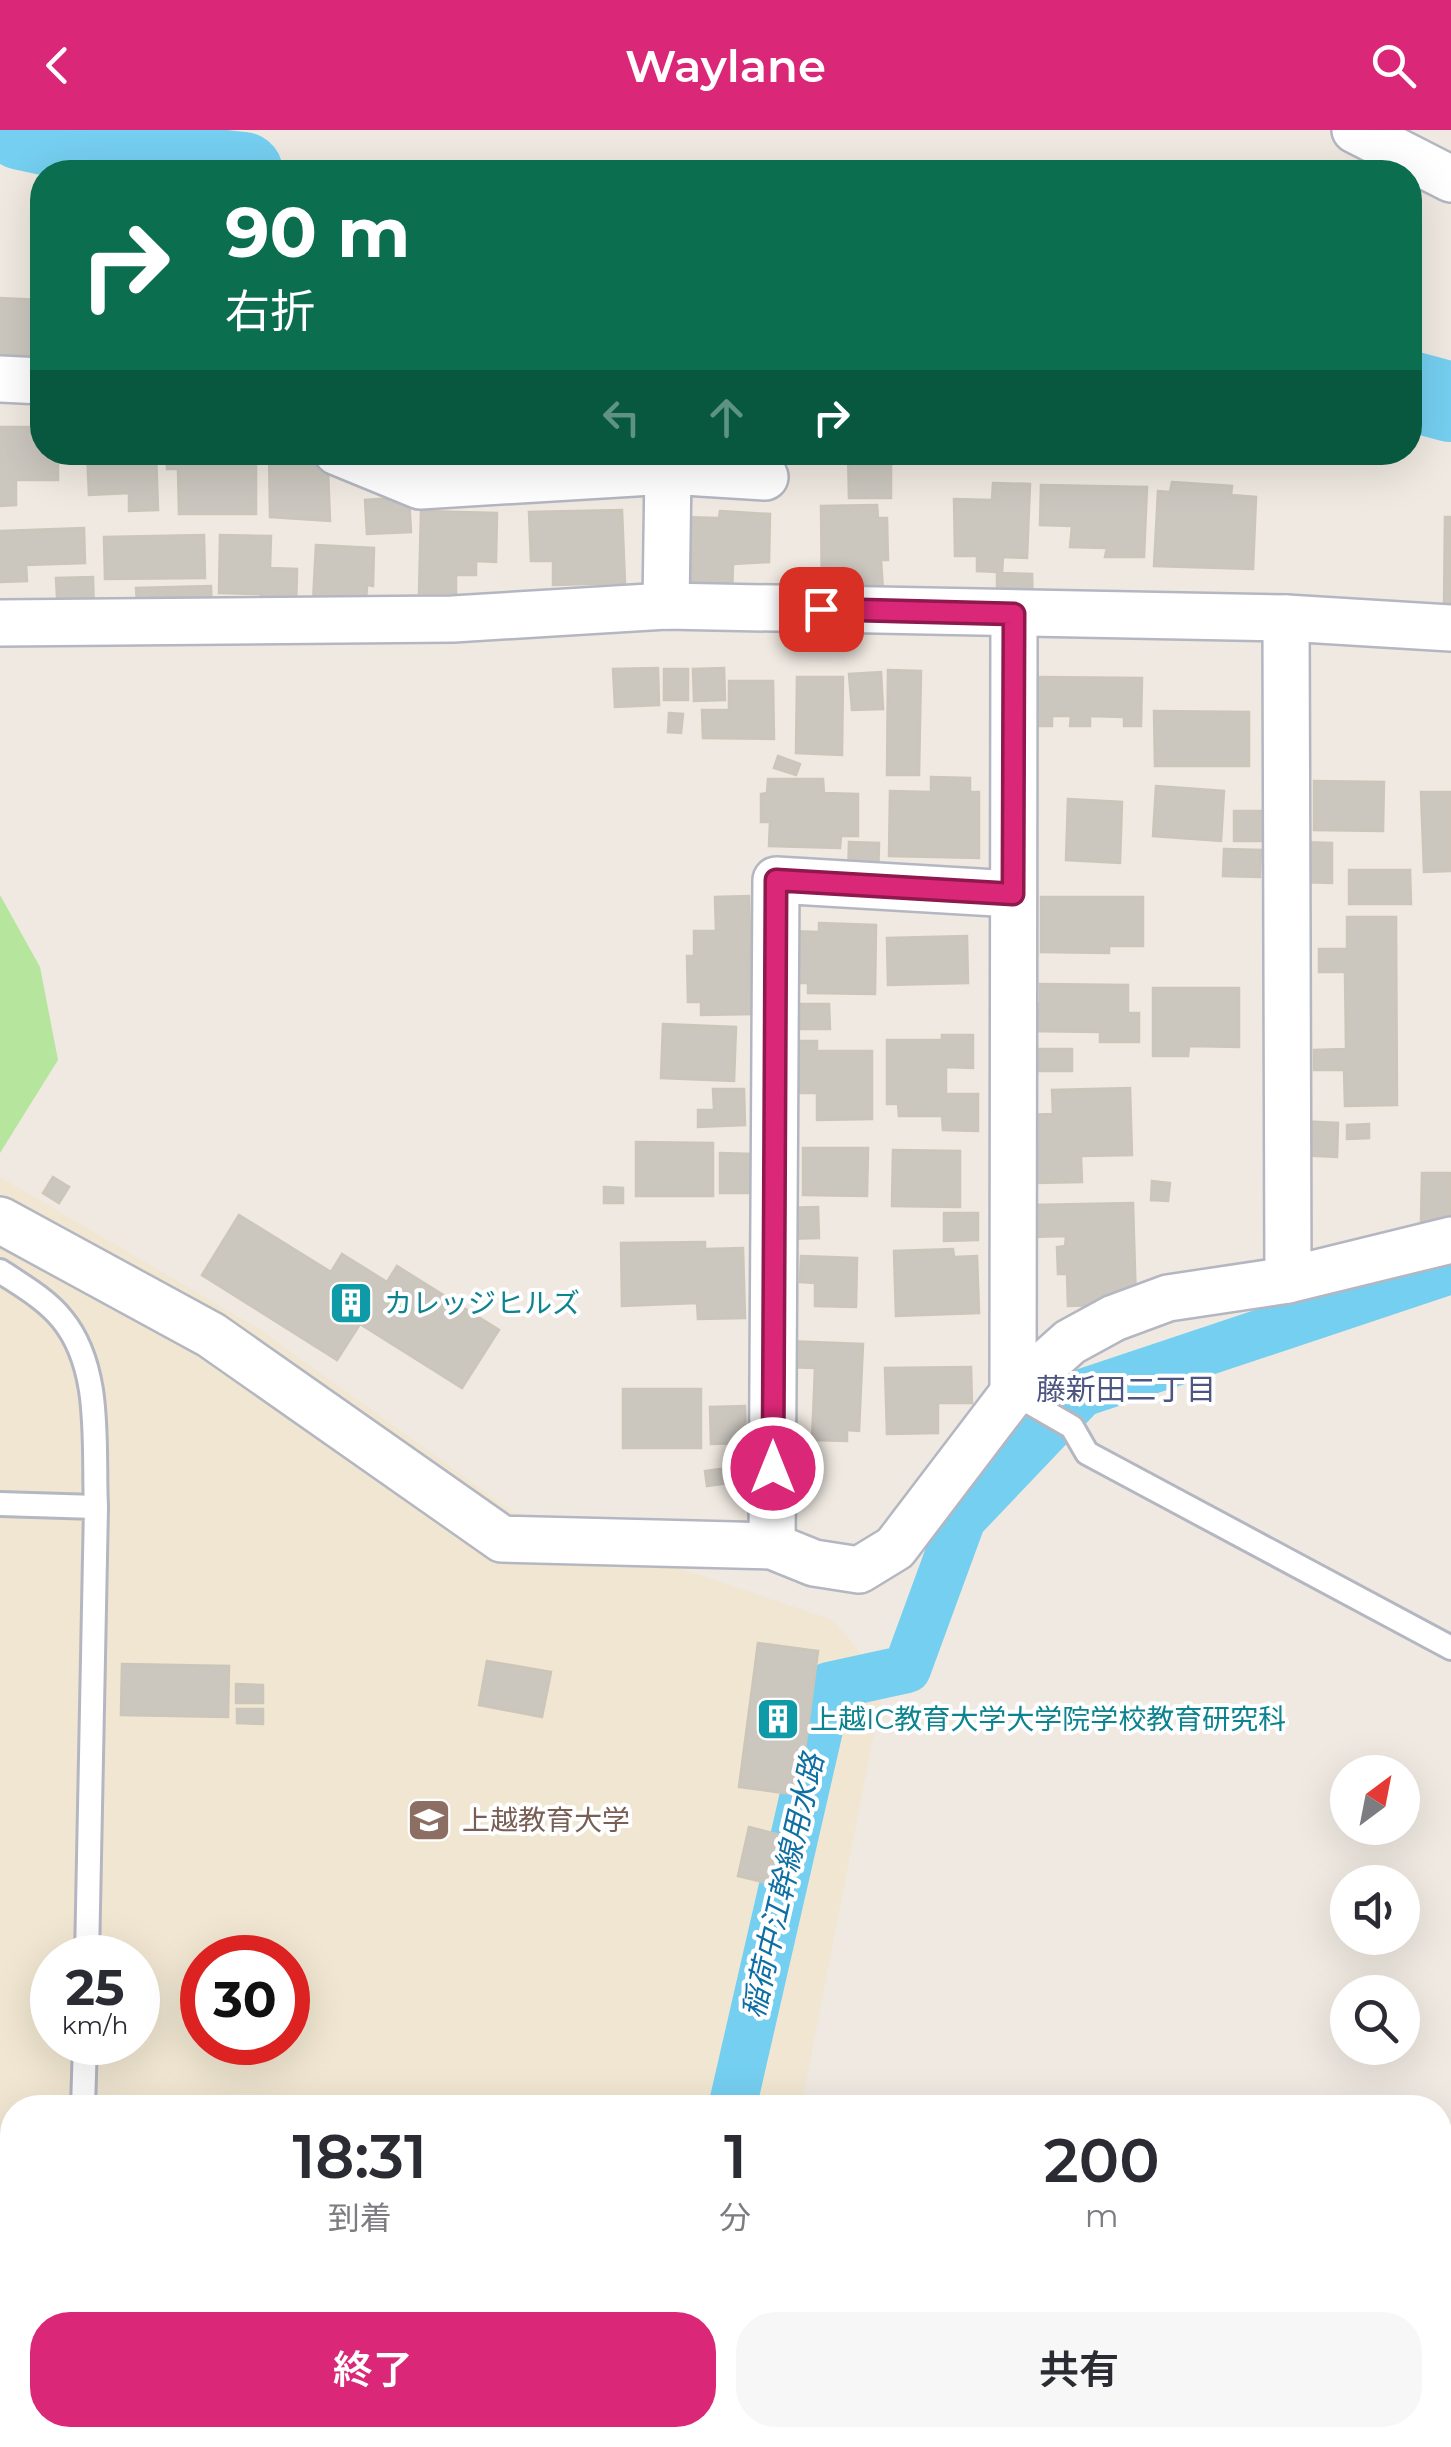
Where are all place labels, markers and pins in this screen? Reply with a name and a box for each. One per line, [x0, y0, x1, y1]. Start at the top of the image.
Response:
pin [779, 567, 864, 652]
building icon: カレッジヒルズ [328, 1280, 374, 1326]
place label: カレッジヒルズ [384, 1286, 580, 1320]
building icon: 上越IC教育大学大学院学校教育研究科 [755, 1696, 801, 1742]
place label: 上越IC教育大学大学院学校教育研究科 [810, 1702, 1286, 1736]
school or university icon: 上越教育大学 [406, 1797, 452, 1843]
place label: 上越教育大学 [462, 1803, 630, 1837]

